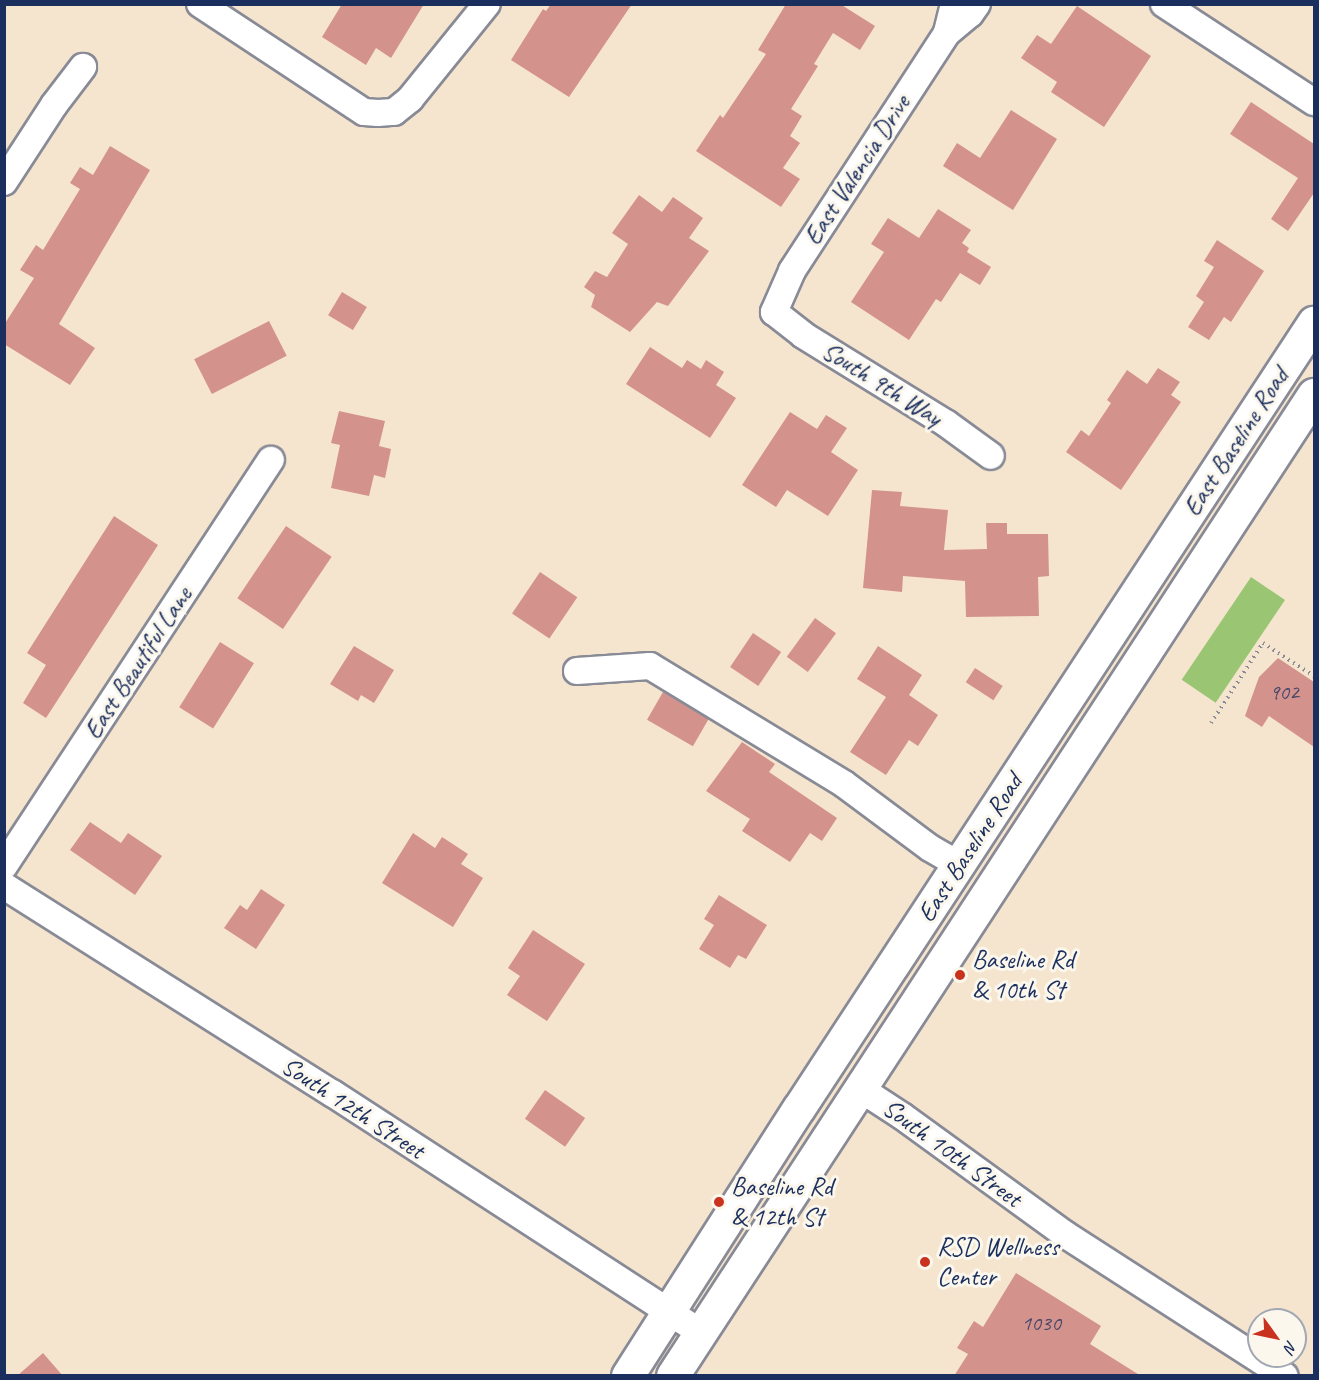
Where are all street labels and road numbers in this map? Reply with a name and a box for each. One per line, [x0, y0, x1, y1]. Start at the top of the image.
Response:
street label: East Valencia Drive [796, 88, 918, 252]
street label: South 9th Way [817, 335, 947, 433]
street label: East Baseline Road [1177, 362, 1295, 522]
street label: East Beautiful Lane [77, 581, 199, 745]
street label: East Baseline Road [911, 768, 1029, 928]
street label: South 12th Street [275, 1050, 431, 1166]
street label: South 10th Street [876, 1092, 1028, 1214]

